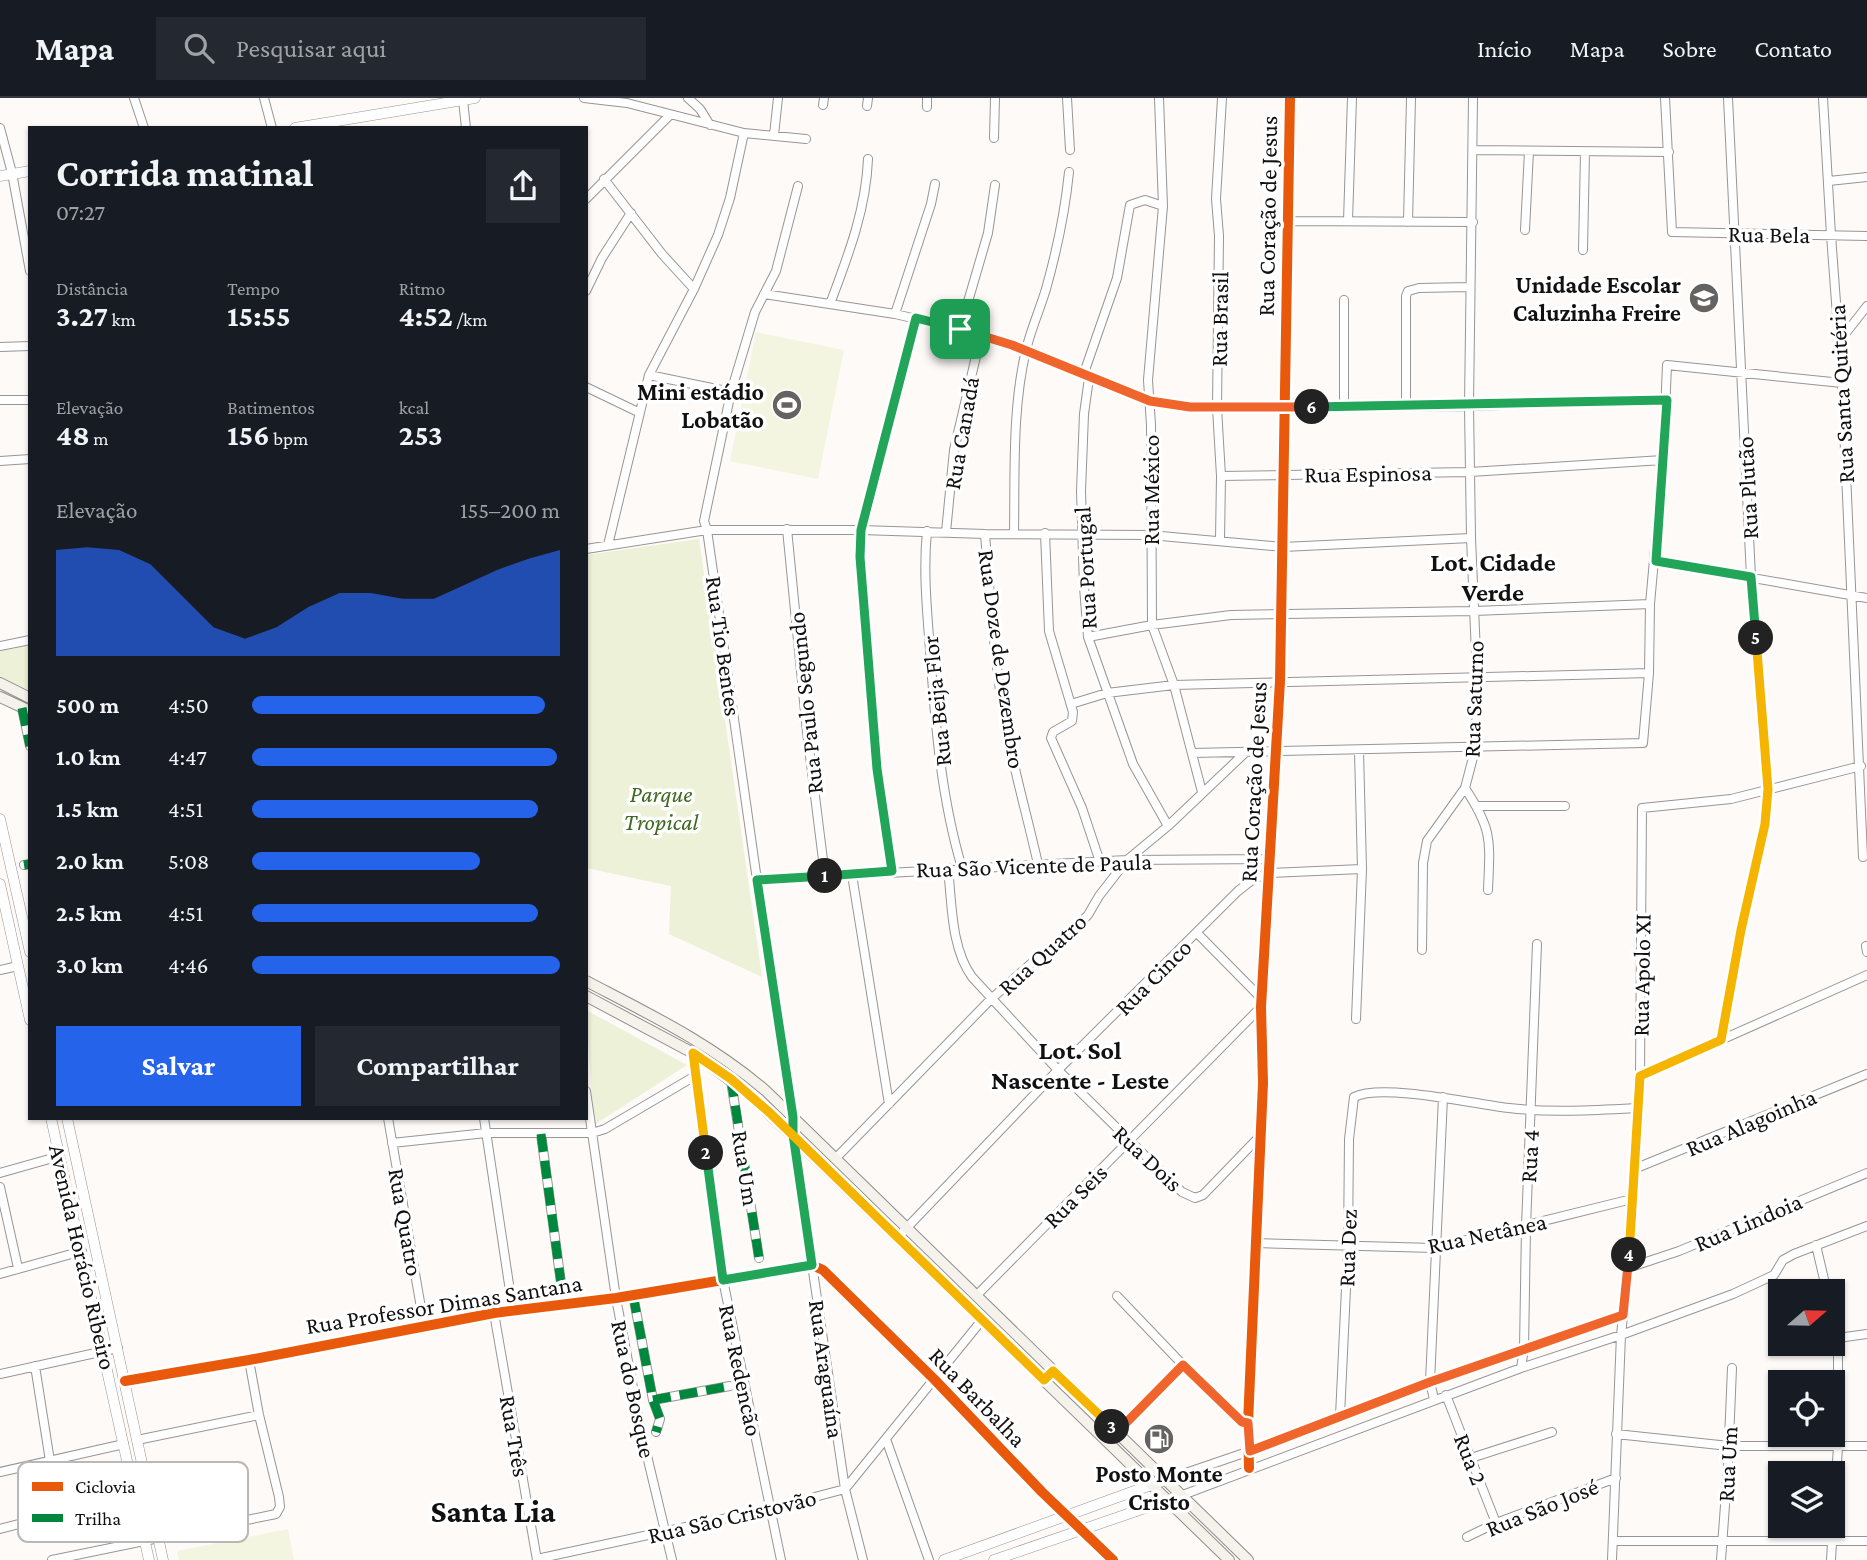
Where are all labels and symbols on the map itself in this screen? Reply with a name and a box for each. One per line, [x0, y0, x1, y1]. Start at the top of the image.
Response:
street label: Rua Coração de Jesus [1252, 115, 1282, 317]
street label: Rua Bela [1728, 220, 1810, 248]
street label: Rua Brasil [1205, 271, 1233, 367]
place label: Unidade Escolar Caluzinha Freire [1513, 271, 1681, 326]
school or university icon: Unidade Escolar Caluzinha Freire [1687, 281, 1721, 315]
pin [930, 299, 990, 359]
street label: Rua Santa Quitéria [1823, 304, 1859, 484]
street label: Rua Canadá [938, 374, 984, 492]
place label: Mini estádio Lobatão [637, 378, 764, 433]
sports icon: Mini estádio Lobatão [770, 388, 804, 422]
pin: 6 [1294, 390, 1330, 424]
street label: Rua México [1137, 435, 1164, 545]
street label: Rua Plutão [1731, 436, 1763, 540]
street label: Rua Espinosa [1304, 458, 1432, 488]
street label: Rua Portugal [1068, 506, 1102, 630]
street label: Rua Doze de Dezembro [973, 548, 1031, 770]
district label: Lot. Cidade Verde [1430, 548, 1556, 607]
street label: Rua Tio Bentes [701, 574, 747, 718]
street label: Rua Paulo Segundo [782, 611, 828, 795]
pin: 5 [1738, 620, 1774, 656]
street label: Rua Beija Flor [916, 634, 956, 768]
street label: Rua Saturno [1457, 640, 1489, 758]
street label: Rua Coração de Jesus [1234, 681, 1272, 883]
park label: Parque Tropical [624, 780, 700, 835]
street label: Rua São Vicente de Paula [915, 847, 1153, 883]
pin: 1 [808, 858, 842, 894]
street label: Rua Quatro [992, 907, 1092, 1001]
street label: Rua Apolo XI [1626, 913, 1656, 1037]
street label: Rua Cinco [1109, 933, 1197, 1021]
district label: Lot. Sol Nascente - Leste [991, 1036, 1169, 1095]
street label: Rua Alagoinha [1682, 1082, 1820, 1162]
street label: Rua Dois [1108, 1119, 1188, 1197]
street label: Rua Um [727, 1128, 765, 1208]
street label: Rua 4 [1514, 1129, 1544, 1183]
pin: 2 [688, 1136, 724, 1170]
street label: Avenida Horácio Ribeiro [44, 1142, 122, 1372]
street label: Rua Seis [1038, 1159, 1112, 1233]
street label: Rua Quatro [383, 1166, 429, 1278]
street label: Rua Lindoia [1690, 1187, 1806, 1257]
street label: Rua Netânea [1425, 1207, 1549, 1259]
street label: Rua Dez [1332, 1209, 1362, 1287]
pin: 4 [1612, 1238, 1646, 1272]
street label: Rua Professor Dimas Santana [304, 1269, 584, 1339]
north arrow [1768, 1279, 1844, 1356]
street label: Rua Araguaína [804, 1298, 850, 1440]
street label: Rua Redencão [714, 1302, 768, 1438]
street label: Rua do Bosque [606, 1318, 662, 1460]
street label: Rua Barbalha [924, 1342, 1032, 1452]
street label: Rua Três [495, 1393, 535, 1479]
pin: 3 [1094, 1410, 1130, 1444]
fuel station icon: Posto Monte Cristo [1142, 1422, 1176, 1456]
street label: Rua Um [1712, 1425, 1742, 1503]
street label: Rua 2 [1449, 1430, 1493, 1488]
place label: Posto Monte Cristo [1095, 1460, 1223, 1515]
legend [18, 1462, 248, 1542]
street label: Rua São José [1482, 1472, 1602, 1542]
text: Ciclovia [75, 1476, 136, 1497]
street label: Rua São Cristovão [645, 1483, 819, 1549]
district label: Santa Lia [430, 1493, 556, 1529]
text: Trilha [75, 1508, 121, 1529]

